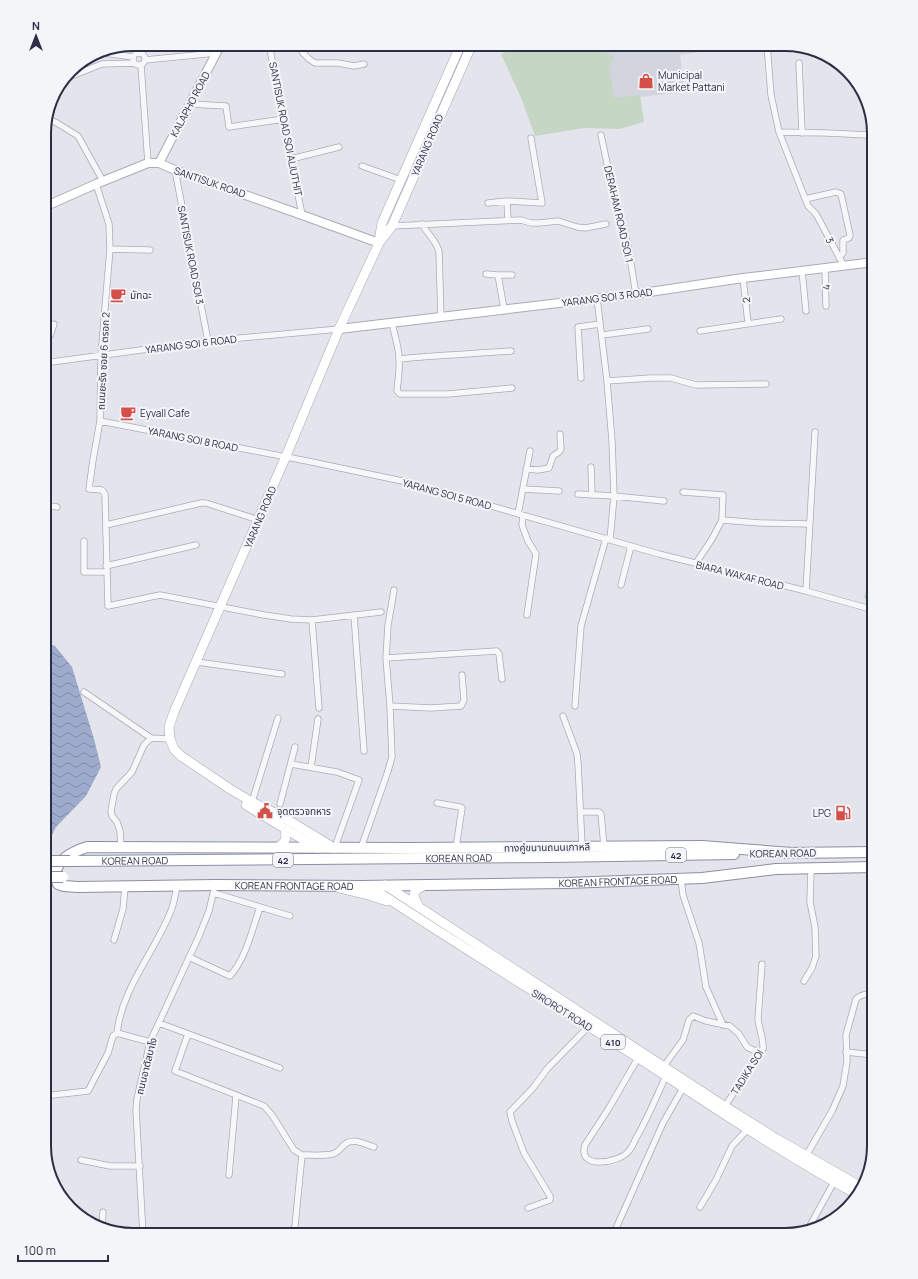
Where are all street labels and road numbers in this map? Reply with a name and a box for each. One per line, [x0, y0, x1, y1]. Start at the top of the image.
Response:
street label: SANTISUK ROAD SOI ALIUTHIT [266, 61, 306, 197]
street label: KALAPHO ROAD [167, 69, 213, 139]
street label: YARANG ROAD [408, 112, 446, 178]
street label: SANTISUK ROAD [172, 163, 248, 201]
street label: DERAHAM ROAD SOI 1 [601, 164, 637, 264]
street label: SANTISUK ROAD SOI 3 [175, 204, 207, 306]
street label: 3 [823, 234, 837, 246]
street label: YARANG SOI 3 ROAD [561, 284, 653, 310]
street label: 4 [819, 284, 833, 290]
street label: 2 [739, 296, 753, 303]
street label: ถนนยะรัง ซอย 6 ตรอก 2 [93, 311, 113, 410]
street label: YARANG SOI 6 ROAD [144, 331, 238, 357]
street label: YARANG SOI 8 ROAD [147, 423, 240, 455]
street label: YARANG SOI 5 ROAD [401, 475, 493, 513]
street label: YARANG ROAD [241, 484, 279, 550]
street label: BIARA WAKAF ROAD [695, 557, 786, 593]
street label: ทางคู่ขนานถนนเกาหลี [504, 839, 590, 855]
street label: KOREAN ROAD [750, 845, 817, 861]
road number: 42 [666, 848, 686, 862]
street label: KOREAN ROAD [426, 851, 493, 865]
street label: KOREAN ROAD [102, 853, 169, 868]
road number: 42 [273, 853, 293, 867]
street label: KOREAN FRONTAGE ROAD [559, 872, 678, 890]
street label: KOREAN FRONTAGE ROAD [235, 878, 354, 893]
street label: SIROROT ROAD [529, 986, 595, 1034]
road number: 410 [601, 1035, 625, 1049]
street label: ถนนอาตัสบาโง [132, 1036, 160, 1096]
street label: TADIKA SOI [728, 1047, 766, 1097]

